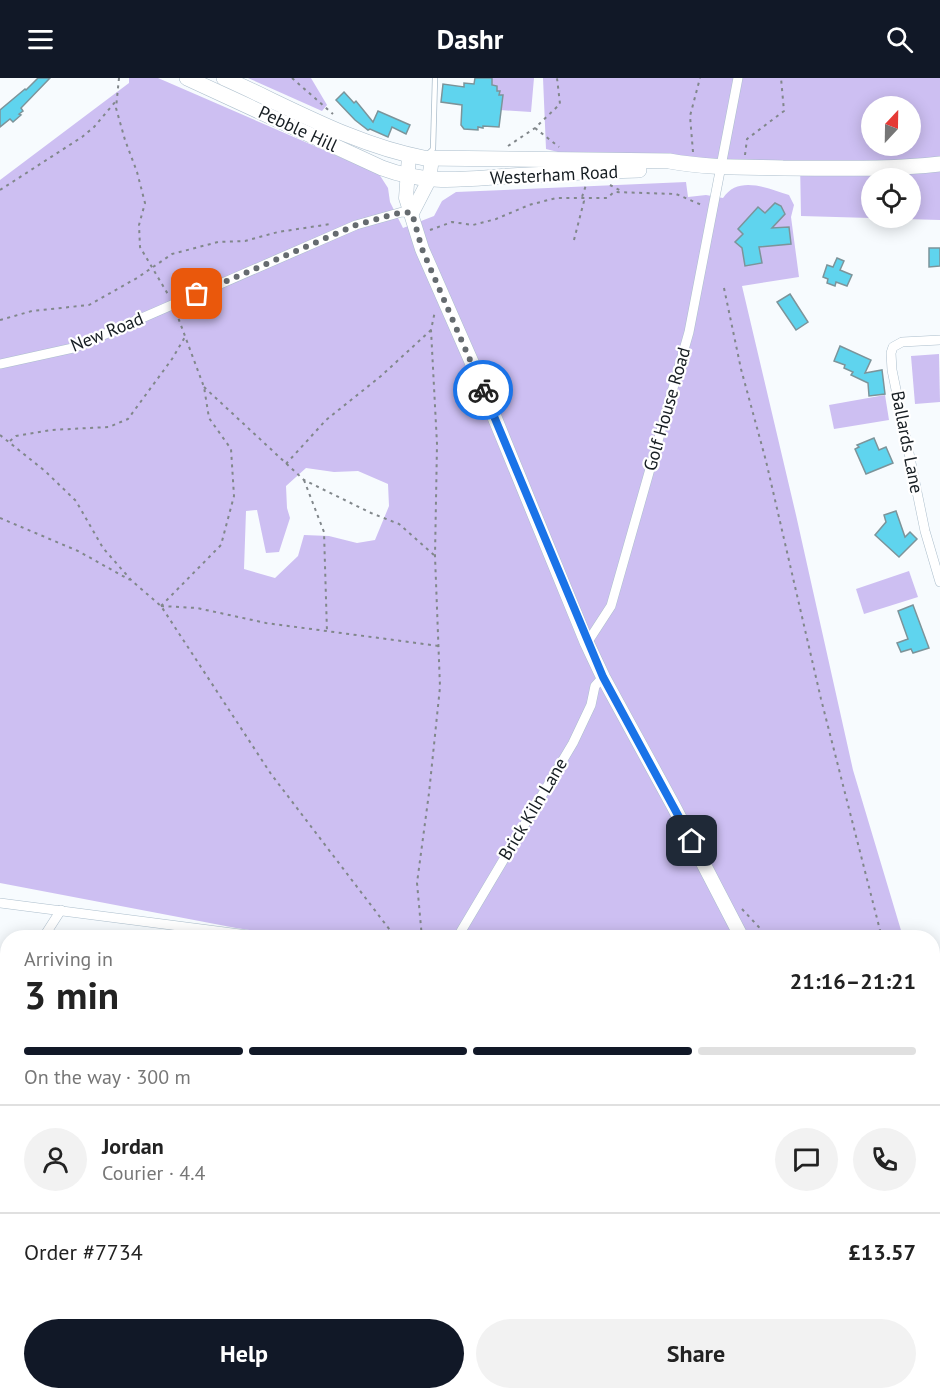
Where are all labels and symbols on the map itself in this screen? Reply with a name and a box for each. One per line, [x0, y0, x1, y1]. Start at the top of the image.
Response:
north arrow [861, 96, 921, 156]
street label: Pebble Hill [255, 100, 342, 157]
street label: Westerham Road [489, 160, 619, 189]
pin [171, 268, 222, 319]
street label: New Road [67, 306, 147, 357]
street label: Golf House Road [638, 344, 695, 473]
courier [453, 360, 513, 420]
street label: Ballards Lane [886, 389, 929, 495]
street label: Brick Kiln Lane [493, 754, 572, 864]
pin [666, 815, 717, 866]

